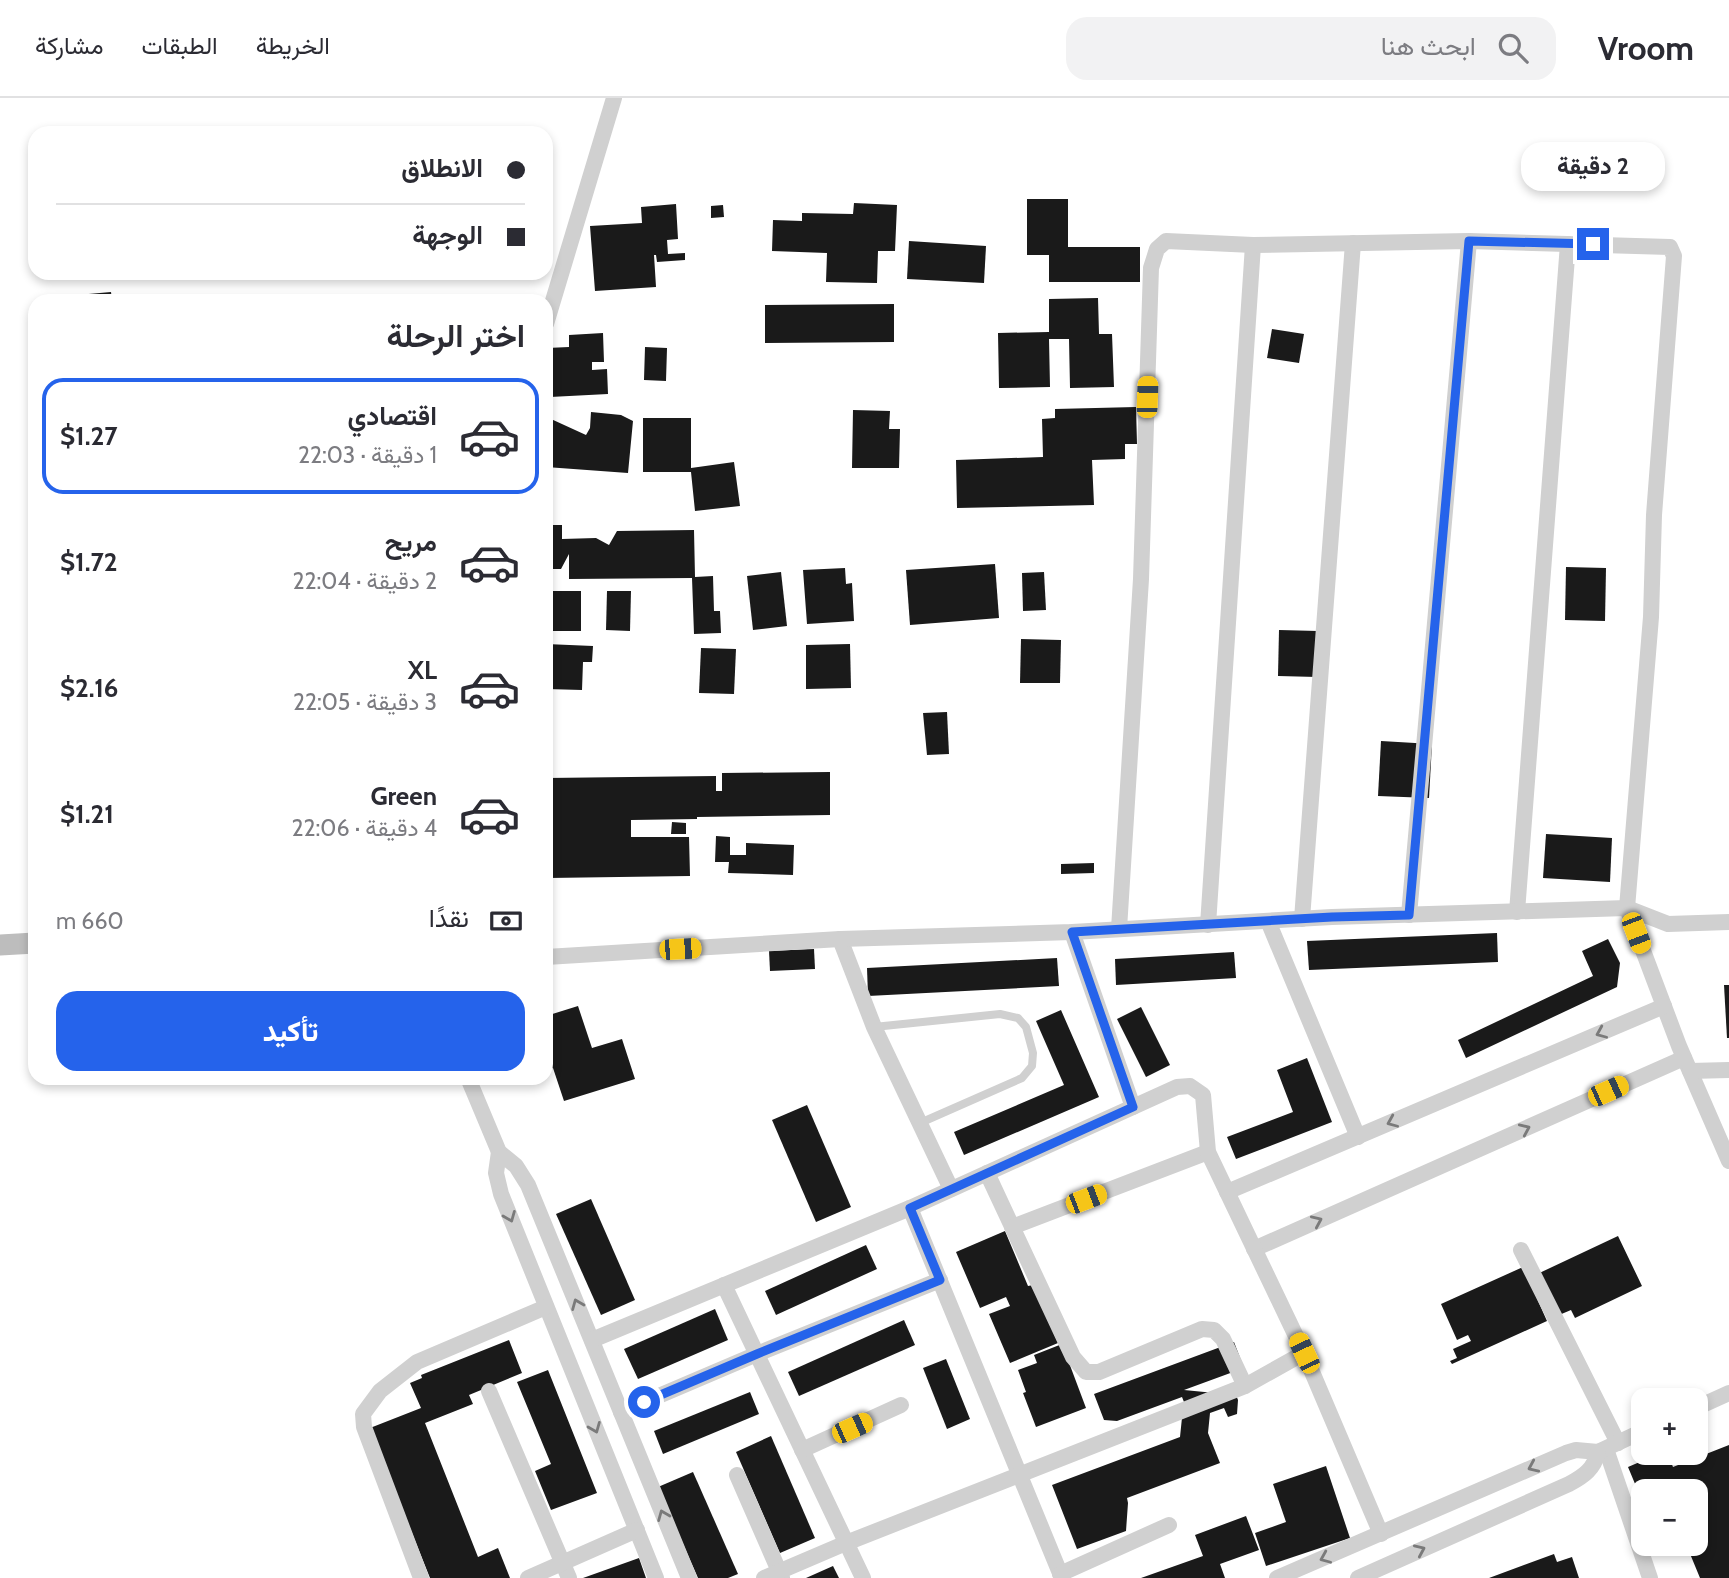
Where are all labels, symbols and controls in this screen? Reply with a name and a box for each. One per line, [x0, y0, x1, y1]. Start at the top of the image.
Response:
search box [1066, 17, 1556, 80]
text: Vroom [1598, 28, 1694, 68]
icon: search [1494, 29, 1532, 67]
text: ابحث هنا [1381, 30, 1476, 62]
text: مشاركة [35, 31, 103, 60]
text: الطبقات [141, 31, 218, 60]
text: الخريطة [256, 31, 330, 60]
callout: 2 دقيقة [1521, 142, 1665, 192]
text: الانطلاق [401, 152, 483, 184]
text: 2 دقيقة [1557, 152, 1629, 180]
text: الوجهة [412, 219, 483, 251]
route end [1577, 228, 1609, 260]
text: اختر الرحلة [387, 316, 525, 355]
car [1136, 376, 1159, 418]
text: اقتصادي [348, 400, 437, 432]
icon: car [458, 405, 521, 468]
text: $1.27 [60, 420, 117, 452]
text: 1 دقيقة · 22:03 [298, 441, 437, 469]
text: مريح [385, 526, 437, 558]
icon: car [458, 531, 521, 594]
text: $1.72 [60, 546, 117, 578]
text: 2 دقيقة · 22:04 [292, 567, 437, 595]
text: XL [408, 654, 437, 686]
icon: car [458, 657, 521, 720]
text: $2.16 [60, 672, 118, 704]
text: 3 دقيقة · 22:05 [293, 688, 437, 716]
text: Green [370, 780, 437, 812]
icon: car [458, 783, 521, 846]
text: $1.21 [60, 798, 114, 830]
text: 4 دقيقة · 22:06 [291, 814, 437, 842]
text: نقدًا [429, 902, 469, 934]
icon: cash [487, 902, 525, 940]
text: 660 m [56, 907, 124, 935]
car [1619, 910, 1654, 956]
car [659, 937, 702, 961]
button: تأكيد [56, 991, 525, 1071]
one-way arrow [1596, 1025, 1608, 1039]
car [1585, 1073, 1632, 1109]
one-way arrow [1387, 1114, 1399, 1128]
one-way arrow [1518, 1123, 1530, 1137]
car [1063, 1182, 1110, 1216]
one-way arrow [502, 1211, 516, 1223]
one-way arrow [1310, 1215, 1322, 1229]
one-way arrow [572, 1299, 586, 1311]
car [1286, 1330, 1323, 1376]
route start [628, 1386, 660, 1418]
map controls [1631, 1388, 1708, 1556]
button: + [1631, 1388, 1708, 1465]
car [829, 1410, 876, 1446]
one-way arrow [587, 1422, 601, 1434]
one-way arrow [1528, 1459, 1541, 1473]
button: − [1631, 1479, 1708, 1556]
one-way arrow [657, 1509, 671, 1522]
one-way arrow [1413, 1544, 1426, 1558]
one-way arrow [1320, 1549, 1332, 1563]

